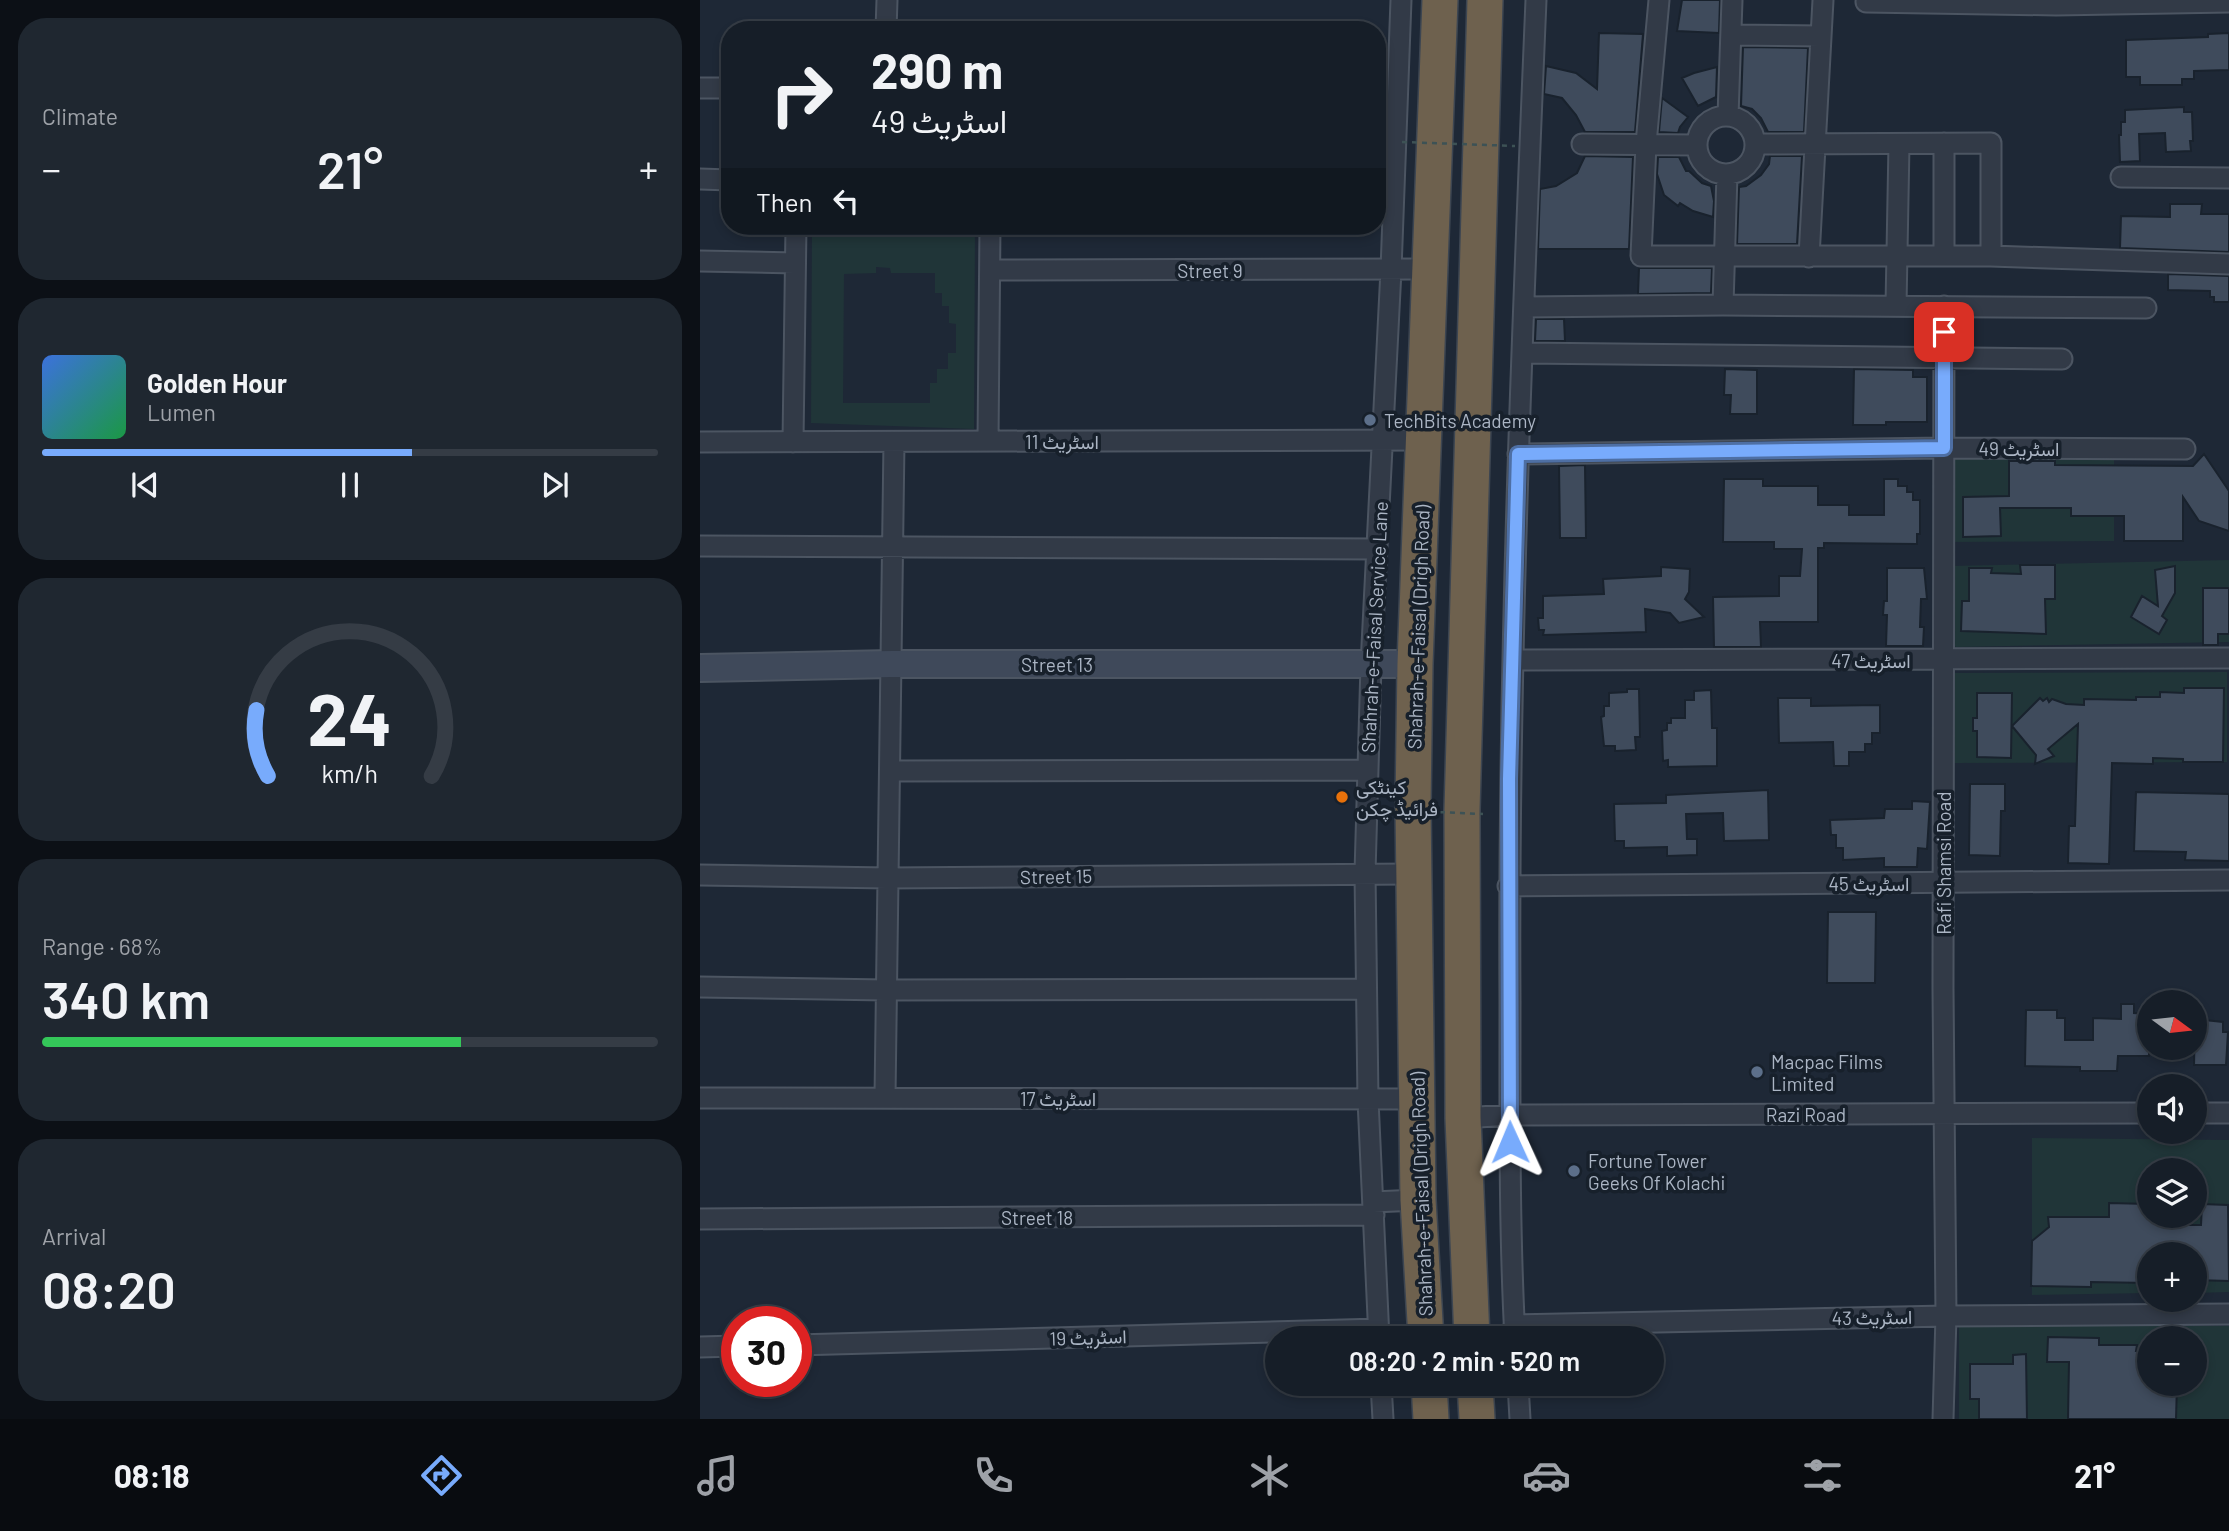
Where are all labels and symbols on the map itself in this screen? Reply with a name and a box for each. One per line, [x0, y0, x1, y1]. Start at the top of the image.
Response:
street label: Street 9 [1177, 259, 1243, 282]
pin [1914, 302, 1974, 362]
place label: TechBits Academy [1384, 409, 1536, 432]
marker: TechBits Academy [1362, 412, 1378, 428]
street label: اسٹریٹ 11 [1025, 430, 1099, 454]
street label: اسٹریٹ 49 [1979, 437, 2059, 461]
street label: Shahrah-e-Faisal Service Lane [1356, 501, 1392, 753]
street label: Shahrah-e-Faisal (Drigh Road) [1402, 503, 1434, 750]
street label: اسٹریٹ 47 [1831, 649, 1911, 673]
street label: Street 13 [1021, 653, 1093, 676]
place label: کینٹکی فرائیڈ چکن [1356, 775, 1438, 823]
marker: کینٹکی فرائیڈ چکن [1334, 789, 1350, 805]
street label: Rafi Shamsi Road [1932, 791, 1955, 935]
street label: Street 15 [1020, 864, 1092, 888]
street label: اسٹریٹ 45 [1829, 872, 1909, 896]
north arrow [2137, 990, 2207, 1060]
place label: Macpac Films Limited [1771, 1050, 1883, 1095]
marker: Macpac Films Limited [1749, 1064, 1765, 1080]
street label: Shahrah-e-Faisal (Drigh Road) [1405, 1070, 1437, 1317]
street label: اسٹریٹ 17 [1020, 1087, 1096, 1111]
street label: Razi Road [1766, 1103, 1846, 1126]
position arrow [1473, 1105, 1547, 1179]
place label: Fortune Tower Geeks Of Kolachi [1588, 1149, 1725, 1194]
marker: Fortune Tower Geeks Of Kolachi [1566, 1163, 1582, 1179]
street label: Street 18 [1001, 1206, 1073, 1229]
street label: اسٹریٹ 43 [1831, 1305, 1913, 1330]
speed limit sign: 30 [721, 1306, 812, 1397]
street label: اسٹریٹ 19 [1049, 1324, 1127, 1351]

